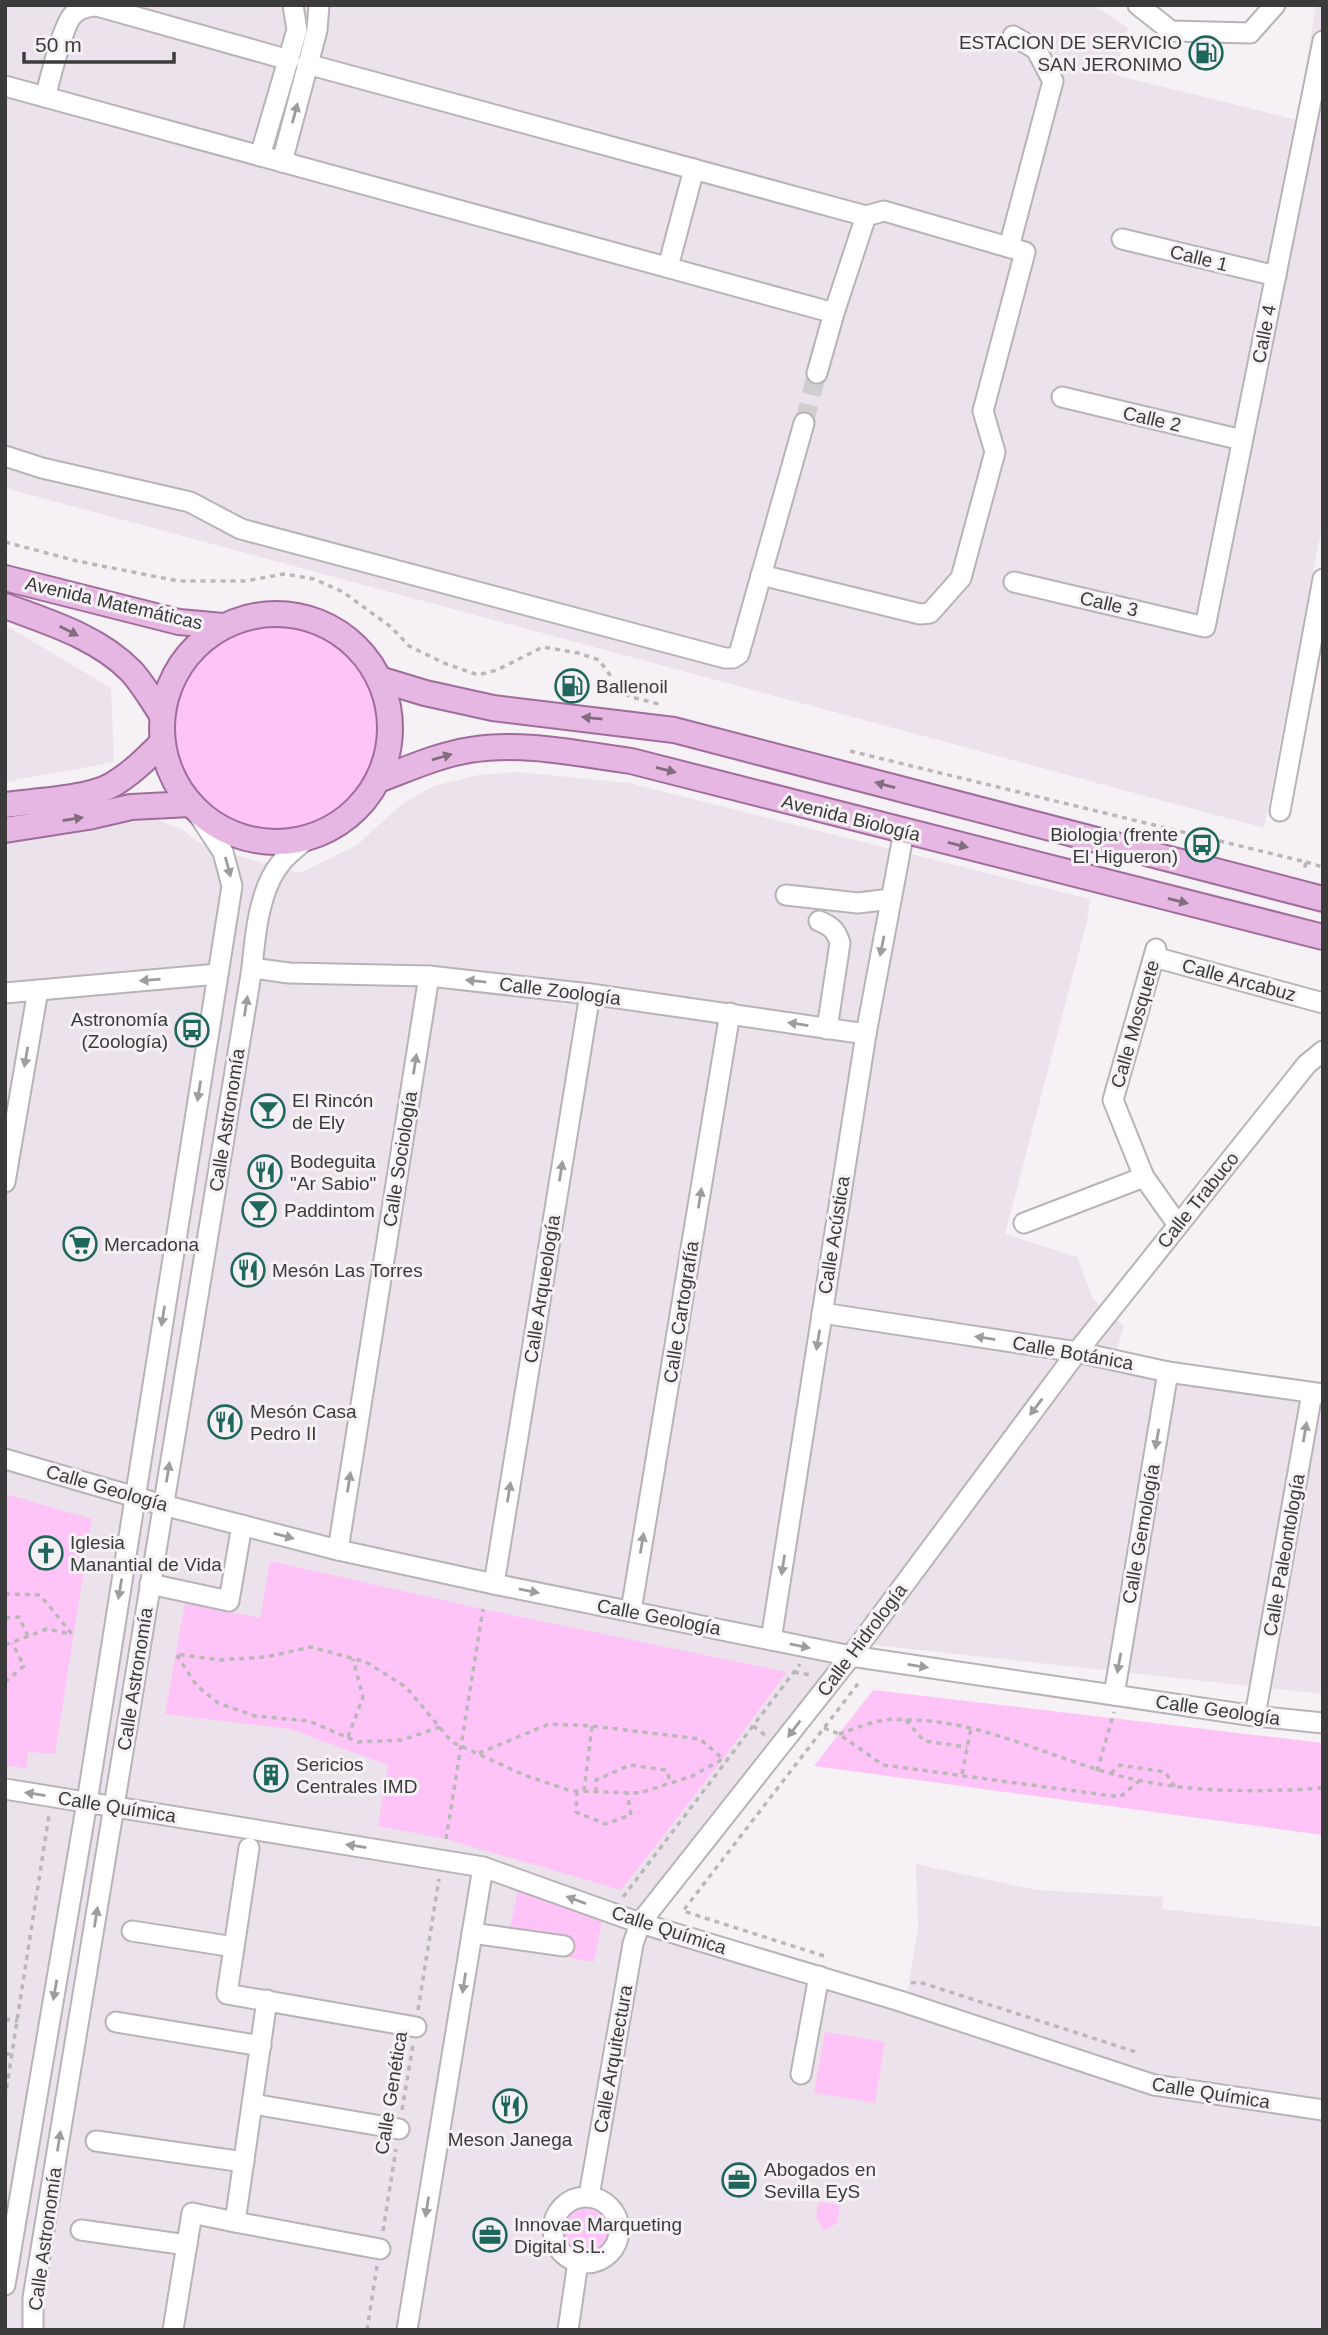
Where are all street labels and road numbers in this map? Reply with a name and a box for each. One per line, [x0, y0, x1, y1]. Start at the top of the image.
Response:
street label: Calle 1 [1168, 241, 1230, 275]
street label: Calle 4 [1248, 303, 1280, 365]
street label: Calle 2 [1121, 402, 1183, 436]
street label: Avenida Matemáticas [23, 572, 205, 634]
street label: Calle 3 [1078, 587, 1140, 621]
street label: Avenida Biología [779, 791, 923, 845]
street label: Calle Arcabuz [1180, 955, 1298, 1005]
street label: Calle Mosquete [1107, 958, 1163, 1090]
street label: Calle Zoología [498, 973, 623, 1009]
street label: Calle Astronomía [205, 1046, 249, 1193]
street label: Calle Sociología [379, 1089, 421, 1228]
street label: Calle Trabuco [1153, 1148, 1243, 1252]
street label: Calle Acústica [814, 1174, 854, 1296]
street label: Calle Arqueología [520, 1213, 564, 1365]
street label: Calle Cartografía [659, 1239, 703, 1385]
street label: Calle Botánica [1011, 1332, 1136, 1374]
street label: Calle Geología [44, 1461, 171, 1516]
street label: Calle Gemología [1118, 1462, 1164, 1606]
street label: Calle Paleontología [1259, 1472, 1309, 1638]
street label: Calle Hidrología [813, 1579, 911, 1700]
street label: Calle Geología [595, 1595, 723, 1639]
street label: Calle Astronomía [113, 1605, 157, 1752]
street label: Calle Geología [1154, 1691, 1282, 1729]
street label: Calle Química [56, 1787, 178, 1827]
street label: Calle Química [609, 1902, 729, 1959]
street label: Calle Arquitectura [590, 1983, 636, 2135]
street label: Calle Genética [371, 2029, 411, 2156]
street label: Calle Química [1150, 2073, 1272, 2113]
street label: Calle Astronomía [25, 2165, 66, 2312]

